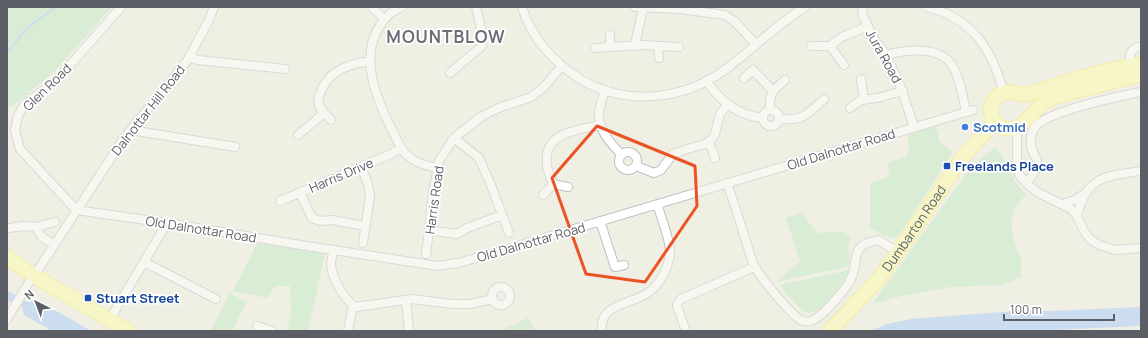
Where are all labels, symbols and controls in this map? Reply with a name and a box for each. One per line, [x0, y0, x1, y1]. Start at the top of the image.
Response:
district label: MOUNTBLOW [386, 25, 506, 48]
street label: Jura Road [862, 26, 906, 86]
street label: Glen Road [19, 59, 75, 115]
street label: Dalnottar Hill Road [107, 61, 189, 159]
place label: Scotmid [973, 118, 1026, 136]
marker: Scotmid [960, 122, 970, 132]
street label: Old Dalnottar Road [785, 124, 897, 174]
street label: Harris Drive [306, 153, 376, 197]
place label: Freelands Place [955, 157, 1054, 175]
marker: Freelands Place [942, 161, 952, 171]
street label: Harris Road [420, 165, 448, 235]
street label: Dumbarton Road [878, 182, 950, 275]
street label: Old Dalnottar Road [144, 211, 258, 247]
street label: Old Dalnottar Road [475, 218, 587, 266]
north arrow [16, 282, 56, 322]
text: N [21, 286, 37, 302]
place label: Stuart Street [96, 289, 180, 307]
marker: Stuart Street [83, 293, 93, 303]
scale bar [1004, 296, 1114, 322]
text: 100 m [1010, 301, 1042, 318]

